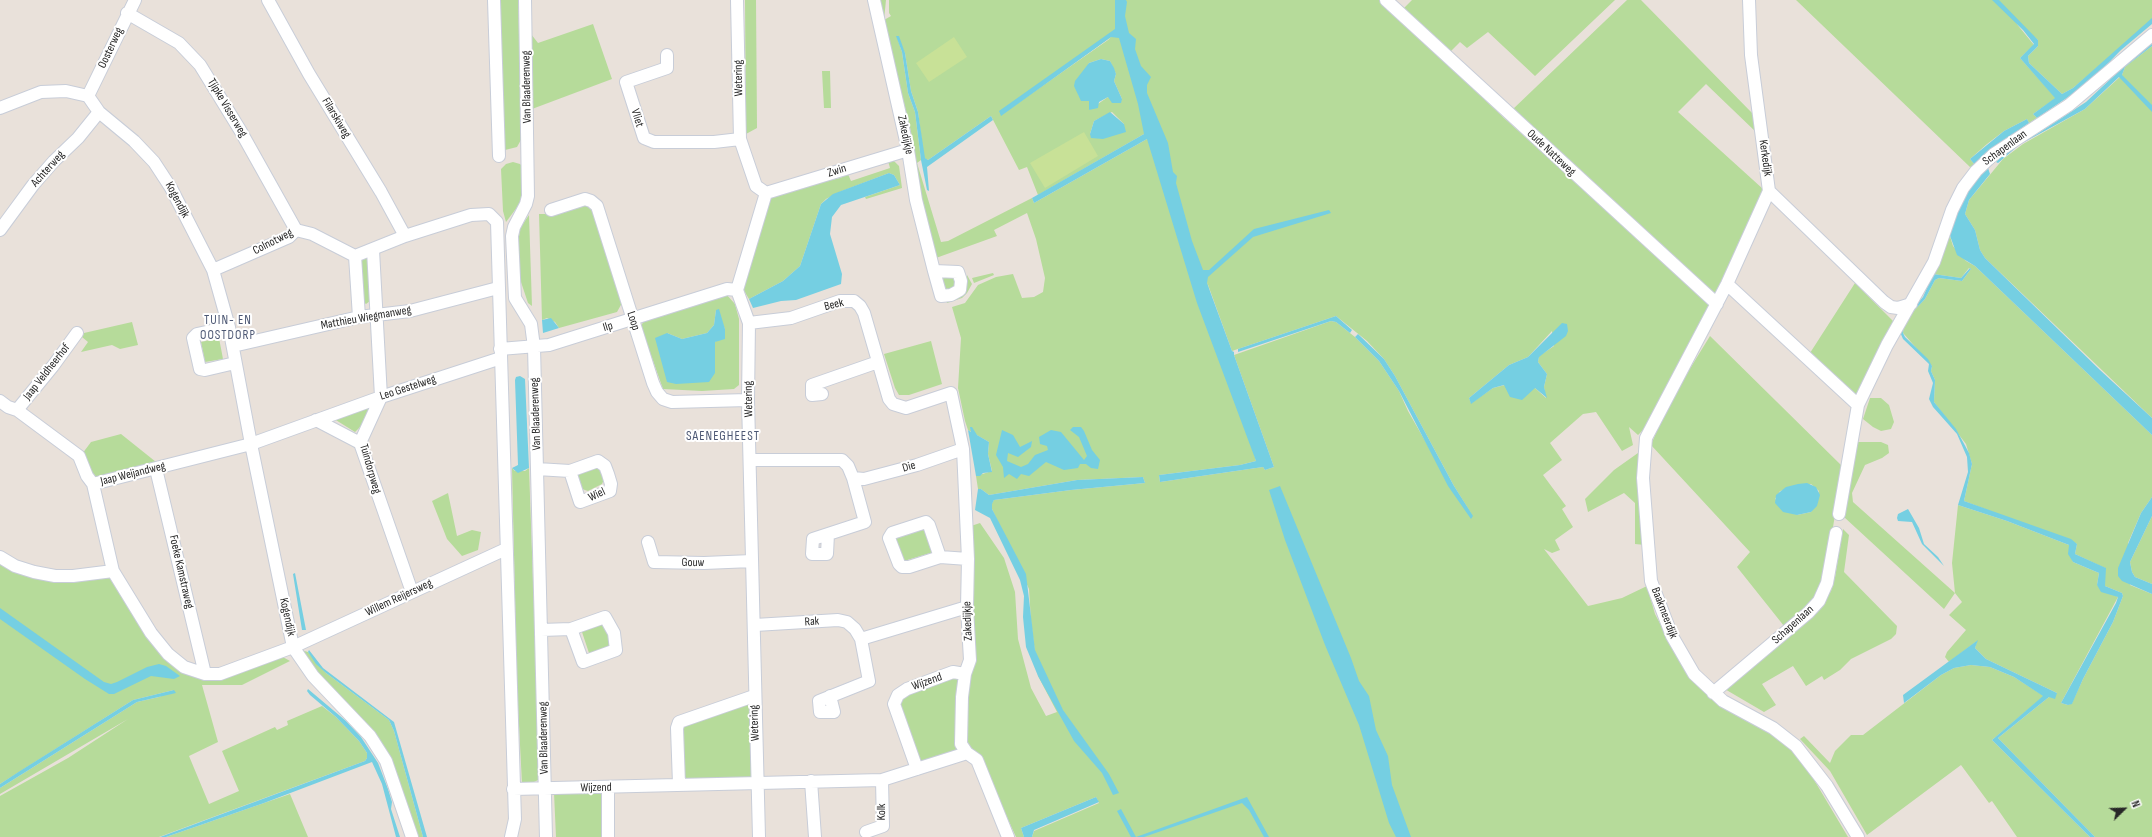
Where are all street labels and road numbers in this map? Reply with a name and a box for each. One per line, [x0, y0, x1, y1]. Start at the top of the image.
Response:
street label: Oosterweg [95, 25, 127, 71]
street label: Van Blaaderenweg [519, 50, 535, 124]
street label: Wetering [731, 60, 747, 96]
street label: Tjipke Visserweg [204, 76, 250, 140]
street label: Filarskiweg [318, 95, 354, 141]
street label: Vliet [627, 107, 647, 129]
street label: Zakedijkje [894, 114, 916, 156]
street label: Oude Natteweg [1524, 127, 1578, 179]
street label: Schapenlaan [1980, 127, 2030, 169]
street label: Kerkedijk [1755, 139, 1775, 177]
street label: Achterweg [28, 148, 68, 190]
street label: Zwin [826, 161, 848, 181]
street label: Kogendijk [162, 179, 192, 221]
street label: Colnotweg [251, 226, 295, 258]
street label: Beek [823, 296, 845, 314]
street label: Matthieu Wiegmanweg [320, 303, 412, 333]
street label: Loop [623, 310, 643, 332]
street label: Ilp [601, 319, 615, 335]
street label: Jaap Veldheerhof [21, 341, 73, 403]
street label: Leo Gestelweg [378, 372, 438, 404]
street label: Van Blaaderenweg [528, 377, 544, 451]
street label: Wetering [741, 381, 757, 417]
street label: Tuindorpweg [356, 442, 384, 496]
street label: Die [901, 458, 917, 476]
street label: Jaap Weijandweg [99, 459, 167, 489]
street label: Wiel [586, 485, 608, 505]
street label: Foeke Kamstraweg [166, 534, 196, 610]
street label: Gouw [682, 556, 704, 570]
street label: Willem Reijersweg [363, 576, 435, 620]
street label: Baakmeerdijk [1648, 585, 1680, 641]
street label: Kogendijk [276, 597, 298, 637]
street label: Zakedijkje [960, 601, 976, 641]
street label: Schapenlaan [1769, 603, 1817, 647]
street label: Rak [804, 614, 820, 630]
street label: Wijzend [910, 670, 944, 694]
street label: Van Blaaderenweg [536, 701, 552, 775]
street label: Wetering [747, 705, 763, 741]
street label: Wijzend [580, 781, 612, 795]
street label: Kolk [875, 803, 889, 821]

